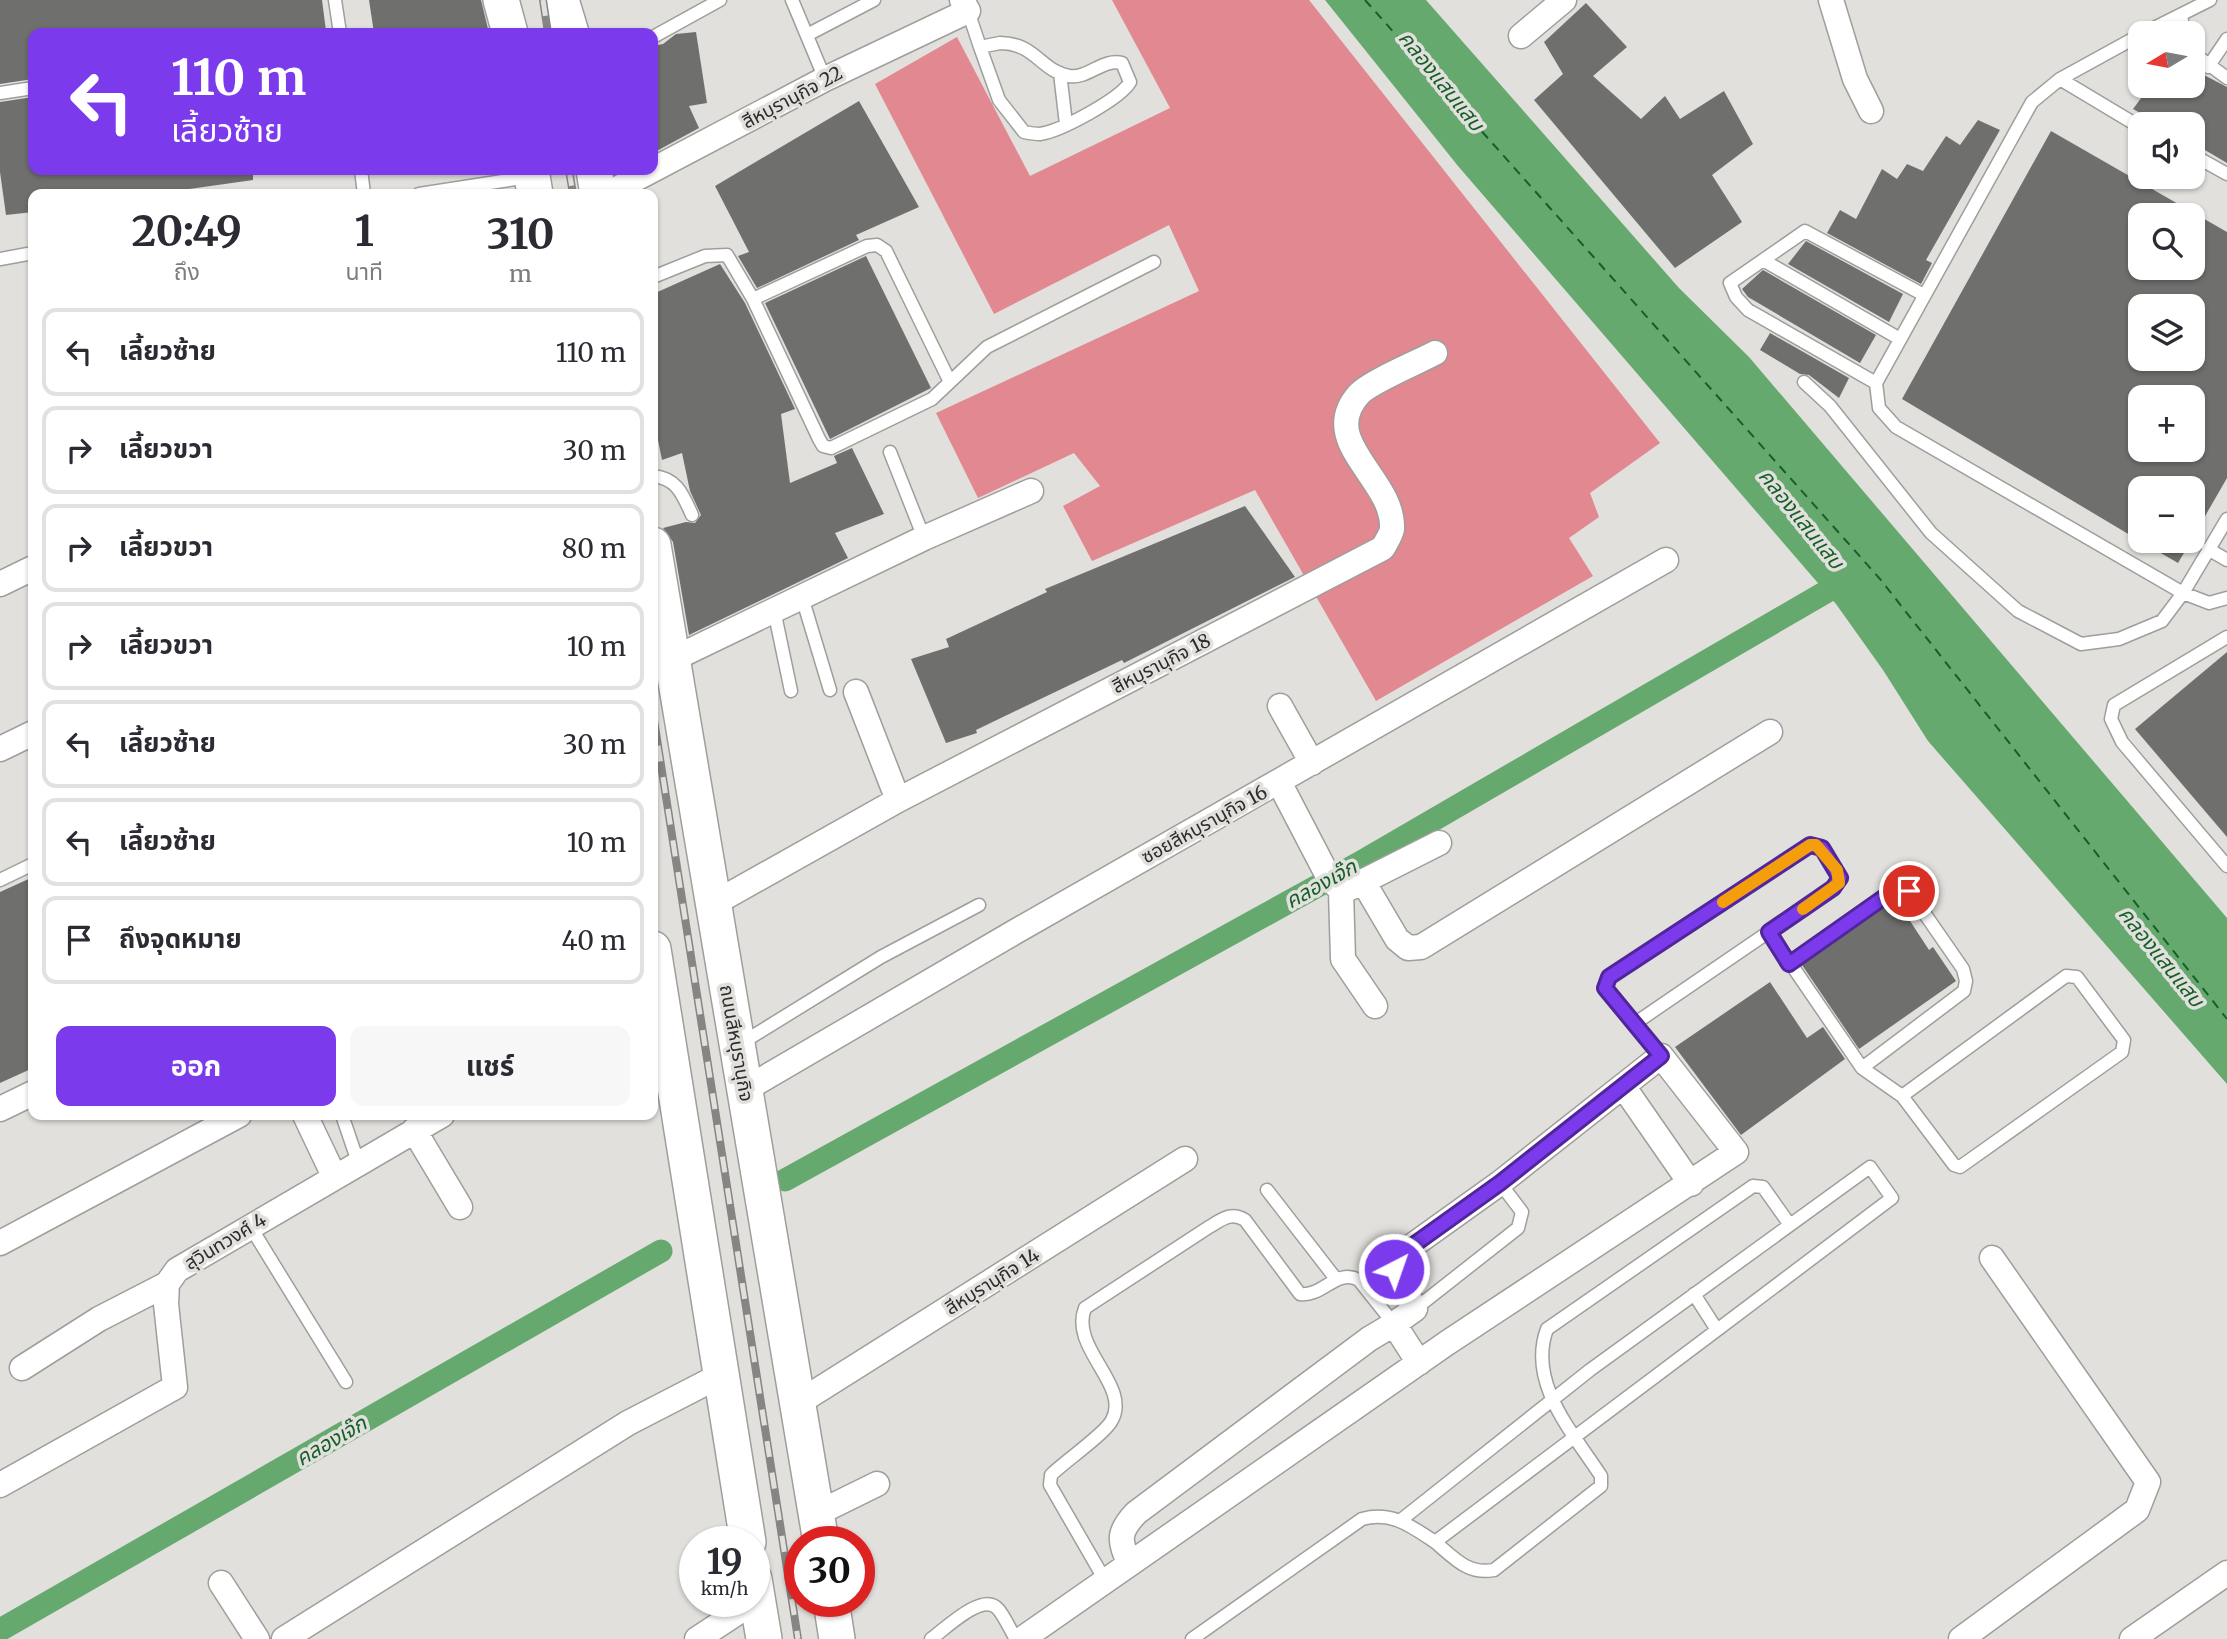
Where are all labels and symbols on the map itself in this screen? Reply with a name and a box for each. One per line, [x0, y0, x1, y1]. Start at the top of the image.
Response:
north arrow [2128, 21, 2205, 98]
water label: คลองแสนแสบ [1393, 25, 1491, 137]
street label: สีหบุรานุกิจ 22 [738, 60, 846, 134]
water label: คลองแสนแสบ [1753, 463, 1851, 575]
street label: สีหบุรานุกิจ 18 [1108, 628, 1214, 698]
street label: ซอยสีหบุรานุกิจ 16 [1137, 780, 1271, 868]
water label: คลองเจ๊ก [1280, 852, 1362, 914]
pin [1879, 861, 1939, 921]
water label: คลองแสนแสบ [2113, 901, 2211, 1013]
street label: ถนนสีหบุรานุกิจ [715, 983, 759, 1103]
street label: สุวินทวงศ์ 4 [180, 1207, 270, 1275]
position arrow [1357, 1232, 1431, 1306]
street label: สีหบุรานุกิจ 14 [940, 1242, 1044, 1320]
water label: คลองเจ๊ก [290, 1409, 372, 1472]
speed limit sign: 30 [784, 1526, 875, 1617]

